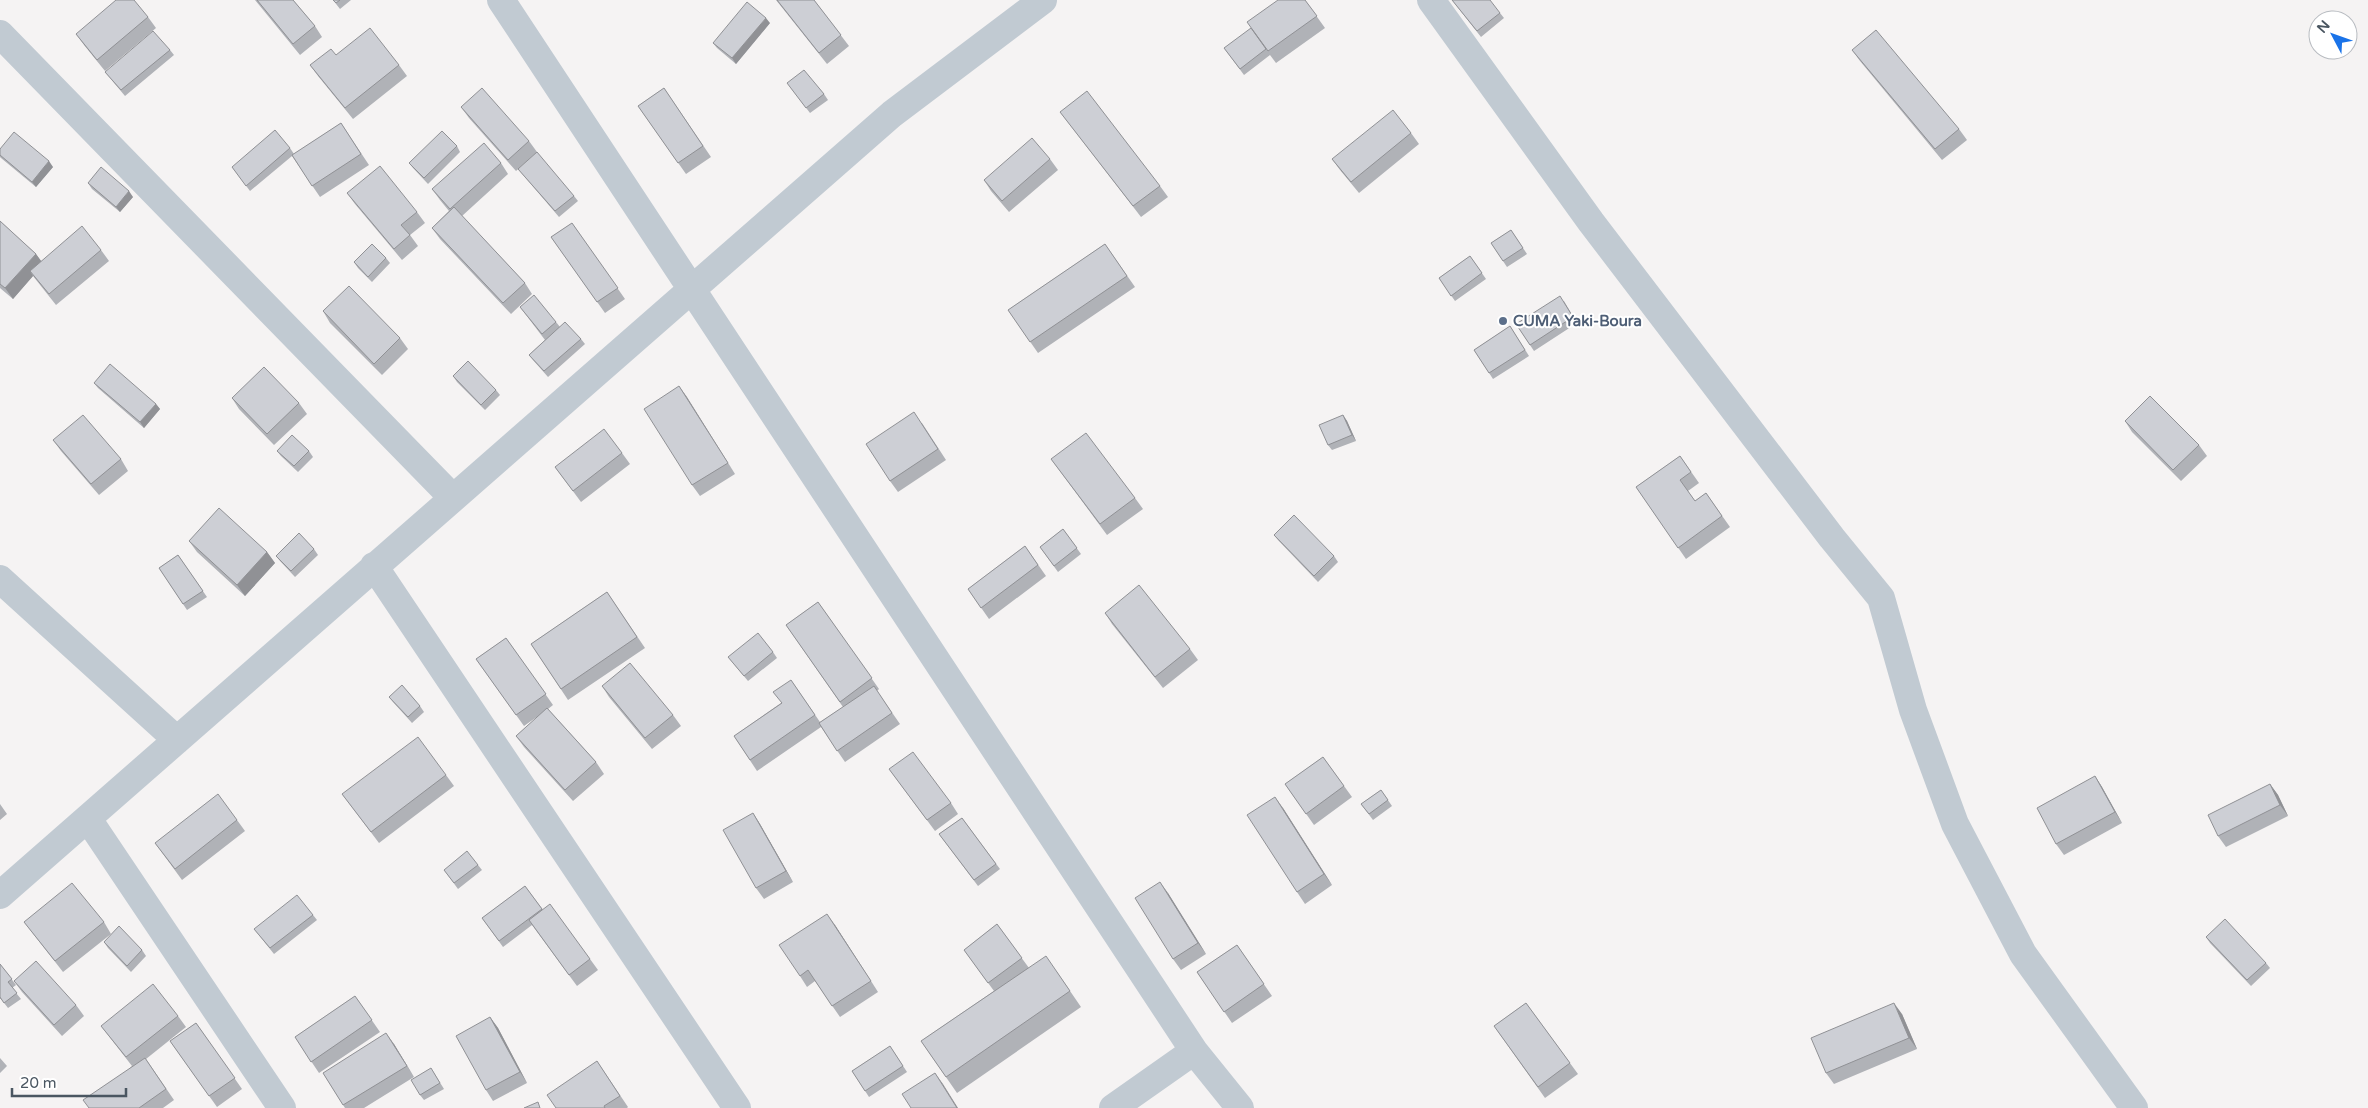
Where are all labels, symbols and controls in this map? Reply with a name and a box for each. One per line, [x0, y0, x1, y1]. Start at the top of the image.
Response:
north arrow [2308, 10, 2358, 60]
text: N [2313, 17, 2334, 37]
place label: CUMA Yaki-Boura [1513, 312, 1642, 330]
marker: CUMA Yaki-Boura [1497, 315, 1509, 327]
scale bar [12, 1066, 126, 1098]
text: 20 m [20, 1074, 57, 1092]

